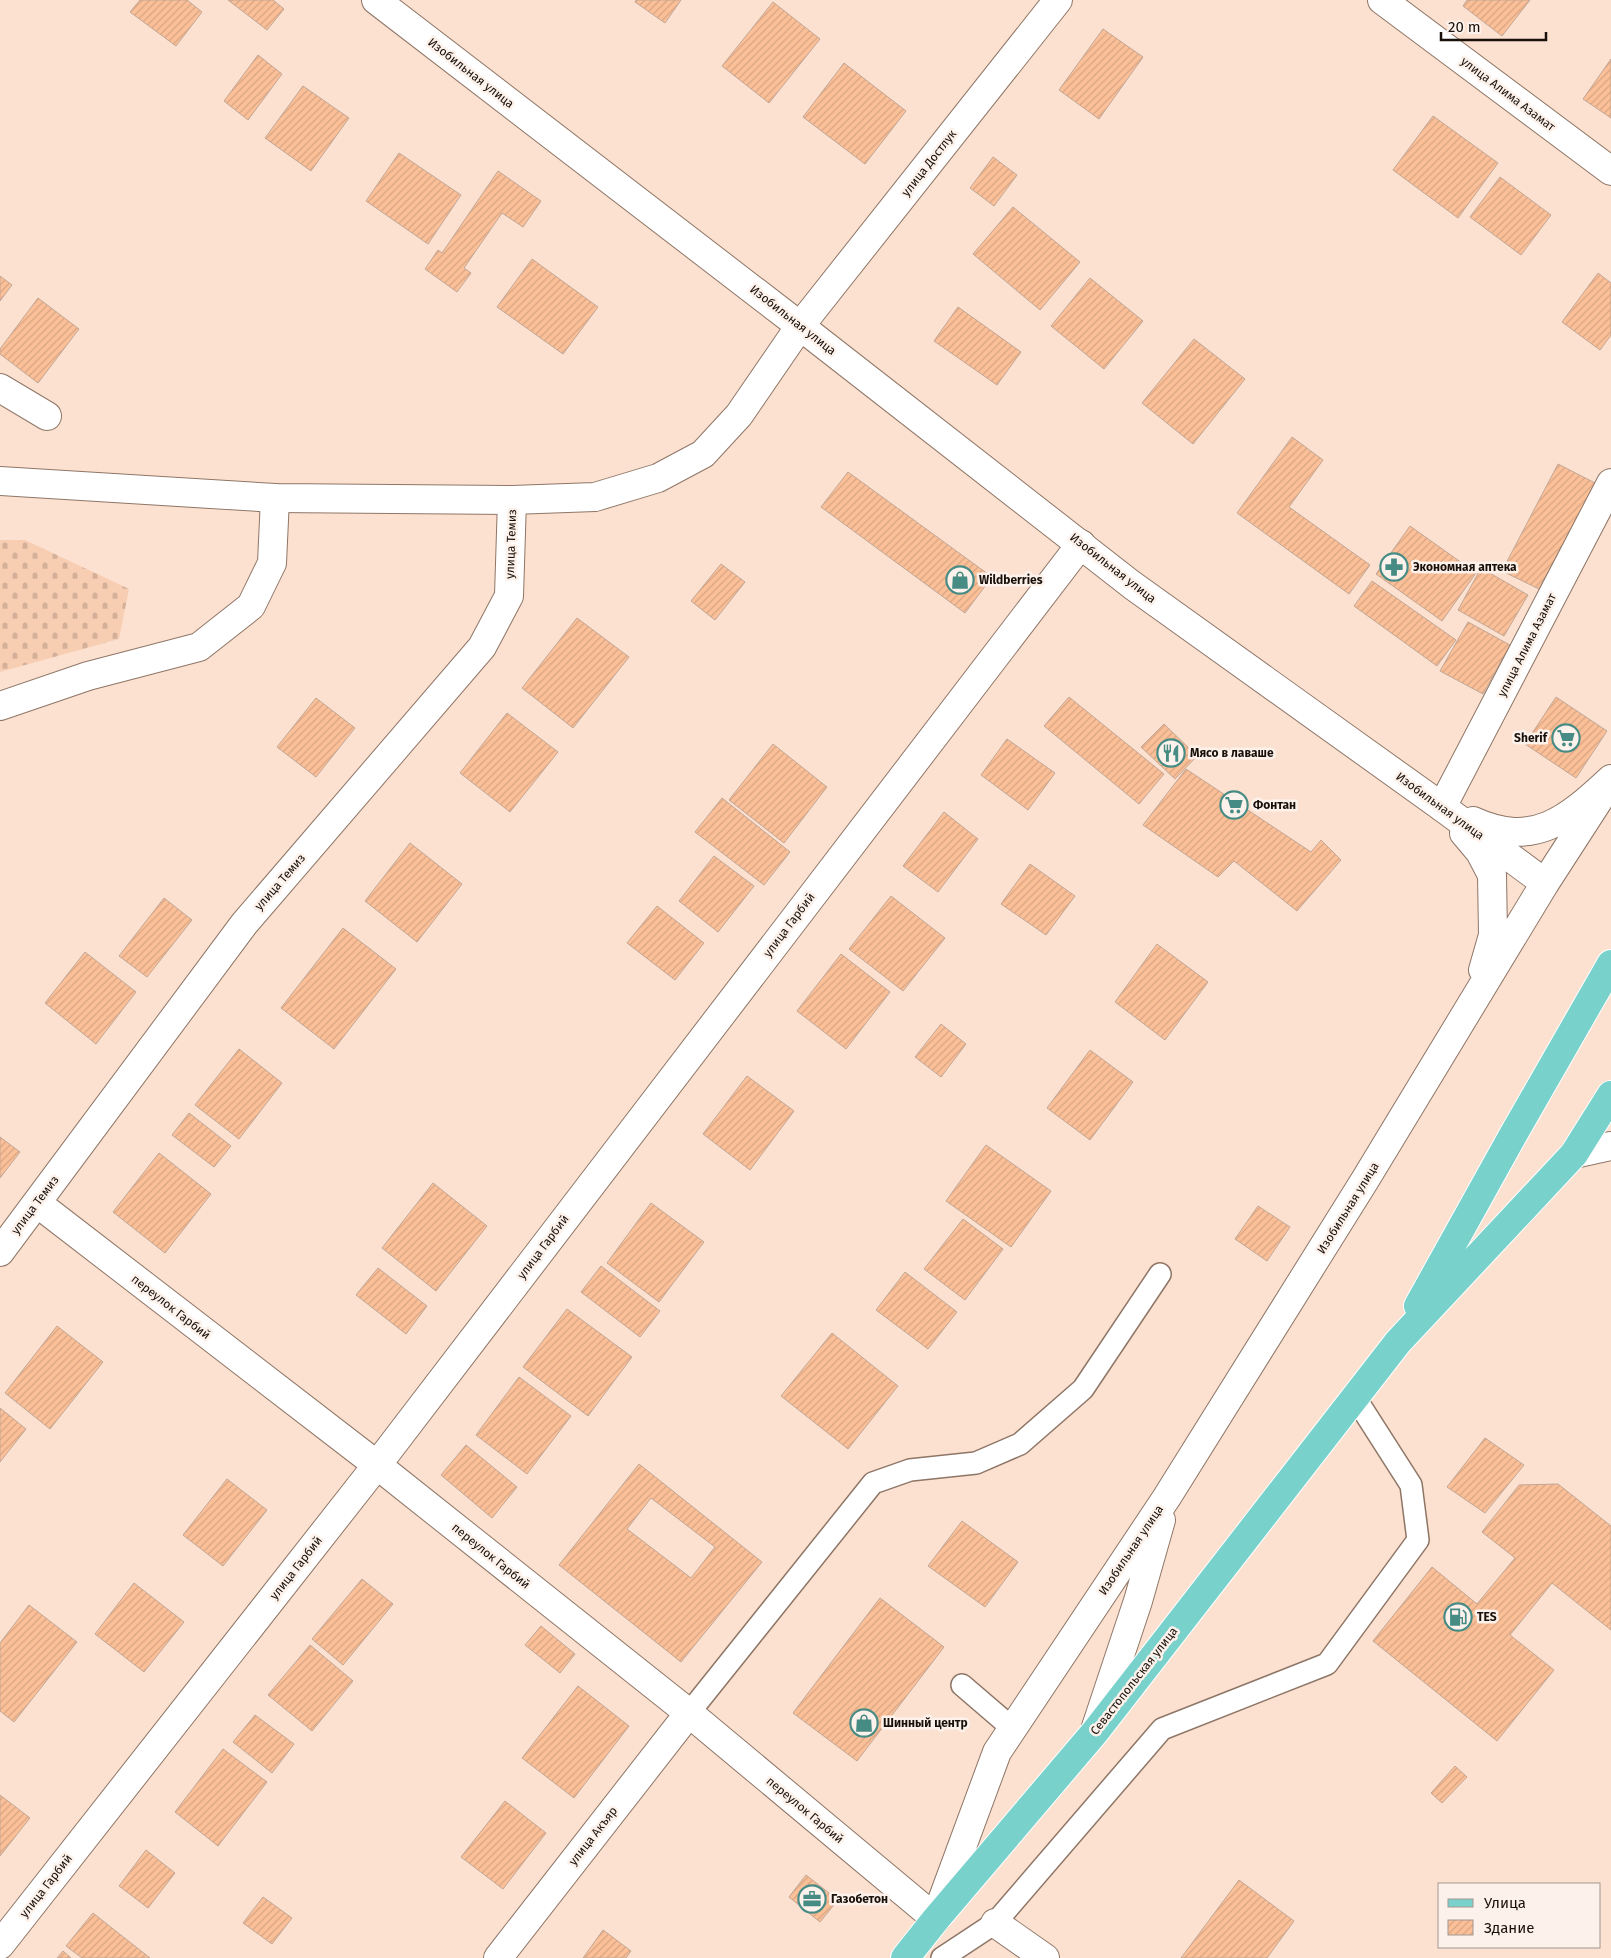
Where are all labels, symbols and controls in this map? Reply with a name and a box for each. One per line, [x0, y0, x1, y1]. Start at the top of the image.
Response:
scale bar [1441, 10, 1546, 42]
text: 20 m [1448, 18, 1481, 36]
street label: Изобильная улица [425, 35, 517, 111]
street label: улица Алима Азамат [1458, 54, 1558, 134]
street label: улица Достлук [899, 126, 960, 199]
street label: Изобильная улица [747, 282, 839, 358]
street label: улица Темиз [503, 509, 519, 579]
street label: Изобильная улица [1067, 530, 1159, 606]
pharmacy icon: Экономная аптека [1379, 552, 1409, 582]
place label: Экономная аптека [1413, 560, 1517, 574]
shop icon: Wildberries [945, 565, 975, 595]
place label: Wildberries [979, 573, 1043, 587]
street label: улица Алима Азамат [1495, 590, 1559, 699]
supermarket icon: Sherif [1551, 723, 1581, 753]
place label: Sherif [1514, 731, 1549, 745]
restaurant icon: Мясо в лаваше [1156, 738, 1186, 768]
place label: Мясо в лаваше [1190, 746, 1274, 760]
street label: Изобильная улица [1393, 769, 1487, 843]
supermarket icon: Фонтан [1219, 790, 1249, 820]
place label: Фонтан [1253, 798, 1296, 812]
street label: улица Темиз [252, 851, 308, 913]
street label: улица Гарбий [760, 890, 818, 960]
street label: Изобильная улица [1314, 1160, 1382, 1256]
street label: улица Темиз [8, 1173, 62, 1237]
street label: улица Гарбий [514, 1212, 572, 1282]
street label: переулок Гарбий [129, 1272, 213, 1342]
street label: Изобильная улица [1096, 1502, 1166, 1598]
street label: переулок Гарбий [449, 1520, 533, 1592]
street label: улица Гарбий [267, 1534, 325, 1602]
fuel station icon: TES [1443, 1602, 1473, 1632]
place label: TES [1477, 1610, 1497, 1624]
street label: Севастопольская улица [1088, 1624, 1180, 1738]
shop icon: Шинный центр [849, 1708, 879, 1738]
place label: Шинный центр [883, 1716, 968, 1730]
street label: переулок Гарбий [764, 1774, 846, 1846]
street label: улица Акъяр [566, 1804, 620, 1868]
street label: улица Гарбий [17, 1852, 75, 1920]
legend [1438, 1883, 1601, 1948]
office icon: Газобетон [797, 1884, 827, 1914]
place label: Газобетон [831, 1892, 888, 1906]
text: Улица [1484, 1894, 1526, 1912]
text: Здание [1484, 1919, 1534, 1937]

